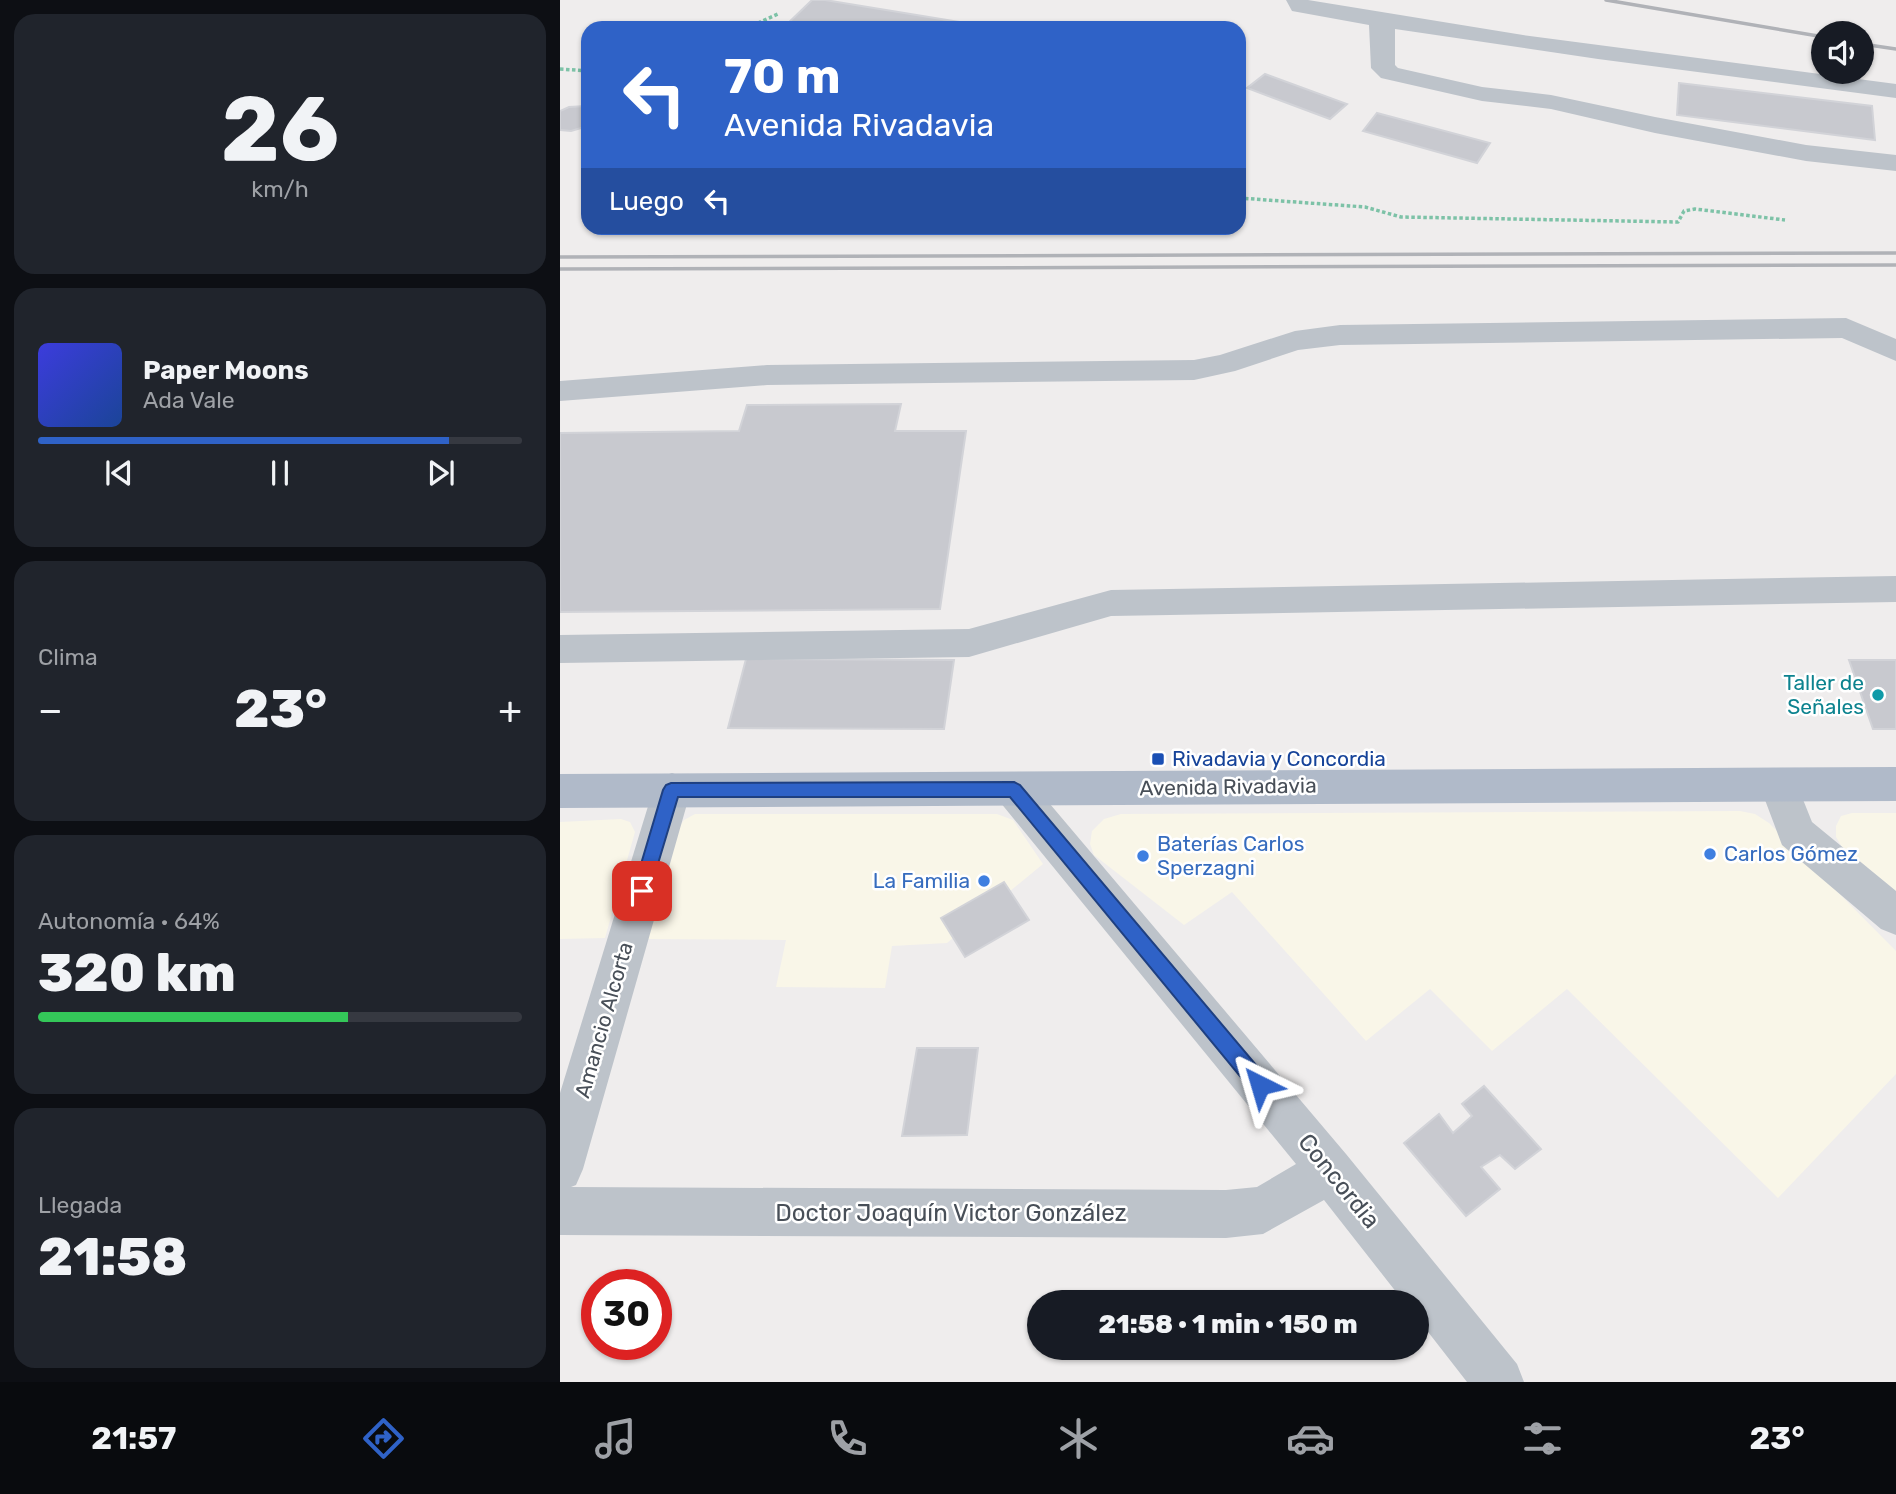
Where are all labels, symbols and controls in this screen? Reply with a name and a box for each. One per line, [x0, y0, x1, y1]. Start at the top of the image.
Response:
map controls [1811, 21, 1874, 84]
button: sound [1811, 21, 1874, 84]
text: 70 m [724, 47, 841, 105]
icon: left [609, 49, 700, 140]
text: 26 [221, 75, 339, 183]
text: Avenida Rivadavia [724, 106, 994, 144]
text: km/h [251, 175, 309, 203]
icon: left [698, 182, 736, 220]
text: Luego [609, 186, 684, 217]
text: Paper Moons [143, 355, 309, 386]
text: Ada Vale [143, 386, 235, 414]
icon: previous [100, 454, 138, 492]
icon: pause [261, 454, 299, 492]
icon: next [422, 454, 460, 492]
text: Clima [38, 643, 98, 671]
place label: Taller de Señales [1783, 670, 1864, 719]
text: 23° [234, 678, 327, 740]
text: − [38, 687, 63, 733]
text: + [498, 687, 522, 733]
marker: Taller de Señales [1870, 687, 1886, 703]
place label: Rivadavia y Concordia [1172, 746, 1386, 771]
marker: Rivadavia y Concordia [1150, 751, 1166, 767]
street label: Avenida Rivadavia [1139, 772, 1317, 801]
place label: Baterías Carlos Sperzagni [1157, 831, 1304, 880]
place label: Carlos Gómez [1724, 841, 1858, 866]
marker: Carlos Gómez [1702, 846, 1718, 862]
marker: Baterías Carlos Sperzagni [1135, 848, 1151, 864]
pin [612, 861, 672, 921]
place label: La Familia [873, 868, 970, 893]
icon: arrive [623, 872, 661, 910]
marker: La Familia [976, 873, 992, 889]
text: Autonomía · 64% [38, 907, 220, 935]
street label: Amancio Alcorta [569, 939, 638, 1101]
text: 320 km [38, 942, 236, 1004]
position arrow [1223, 1048, 1297, 1122]
street label: Concordia [1292, 1128, 1386, 1234]
text: Llegada [38, 1191, 122, 1219]
street label: Doctor Joaquín Victor González [775, 1199, 1127, 1227]
text: 21:58 [38, 1226, 187, 1288]
speed limit sign: 30 [581, 1269, 672, 1360]
text: 21:58 · 1 min · 150 m [1098, 1309, 1358, 1340]
icon: directions [359, 1414, 408, 1463]
icon: music [591, 1414, 640, 1463]
icon: phone [823, 1414, 872, 1463]
icon: climate [1054, 1414, 1103, 1463]
icon: car [1286, 1414, 1335, 1463]
icon: filters [1518, 1414, 1567, 1463]
text: 21:57 [91, 1419, 176, 1457]
text: 23° [1750, 1419, 1805, 1457]

